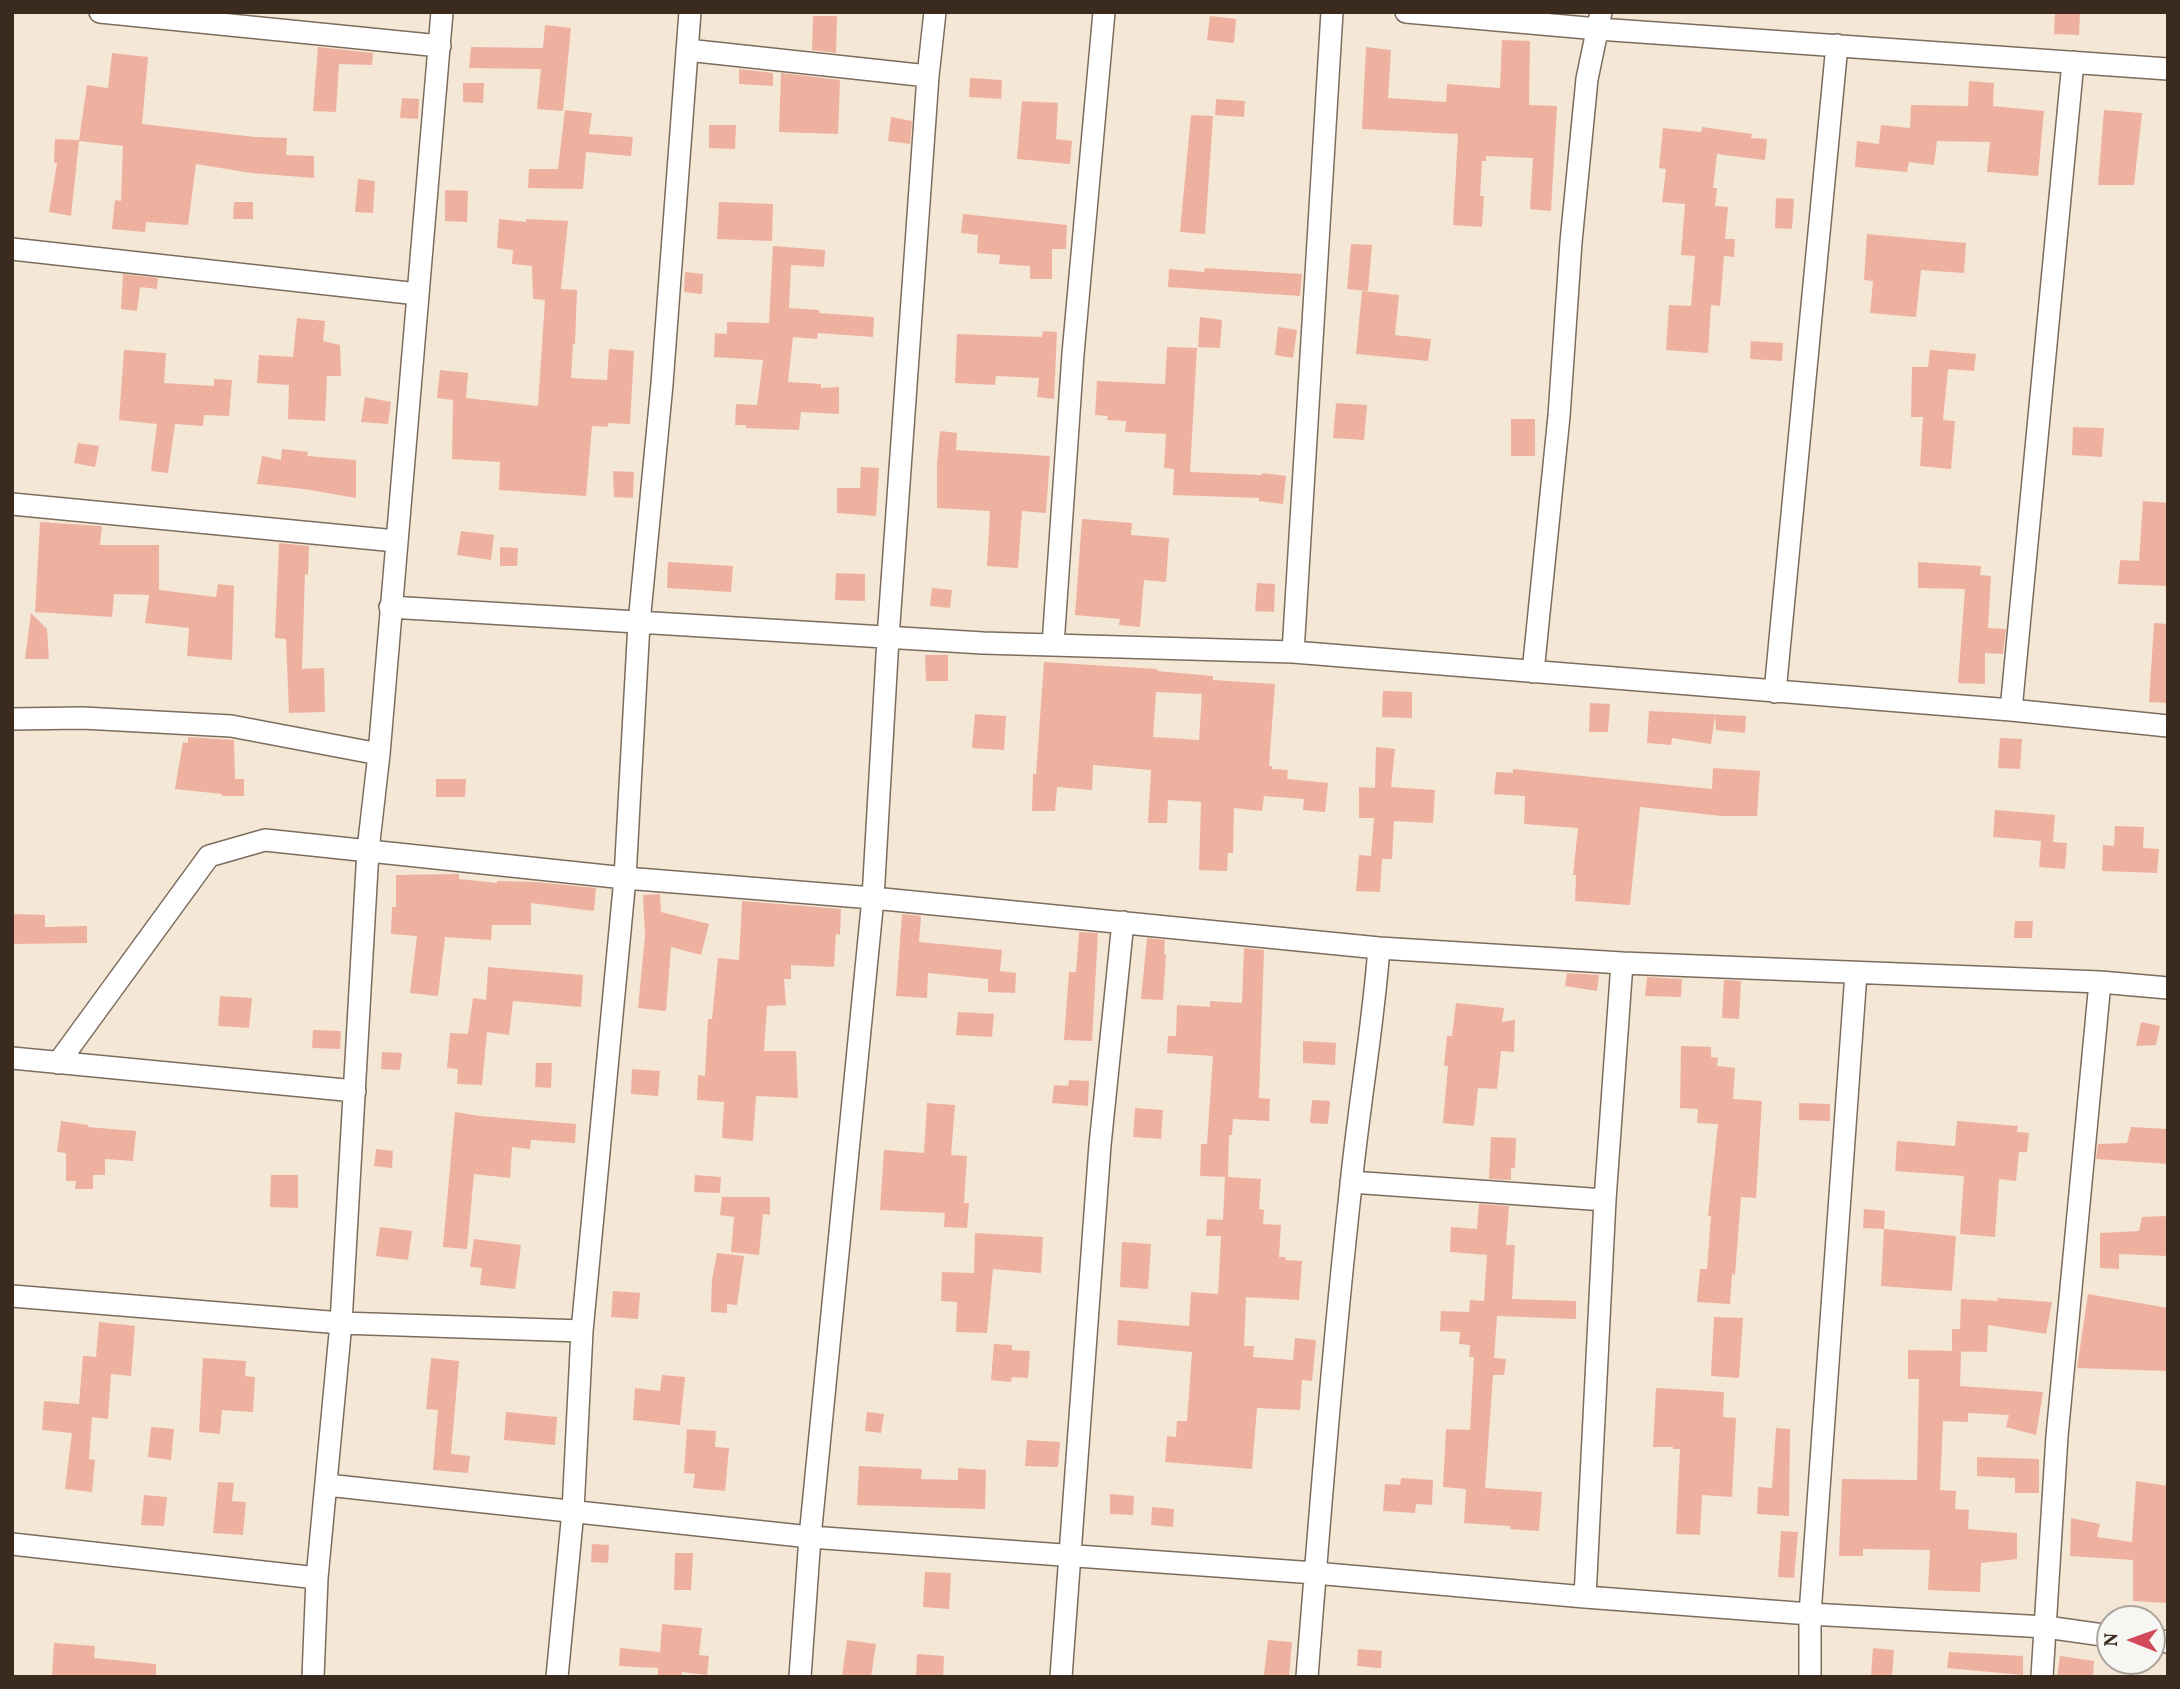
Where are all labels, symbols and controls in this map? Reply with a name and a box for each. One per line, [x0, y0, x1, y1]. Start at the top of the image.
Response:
north arrow [2096, 1605, 2166, 1675]
text: N [2099, 1633, 2125, 1647]

